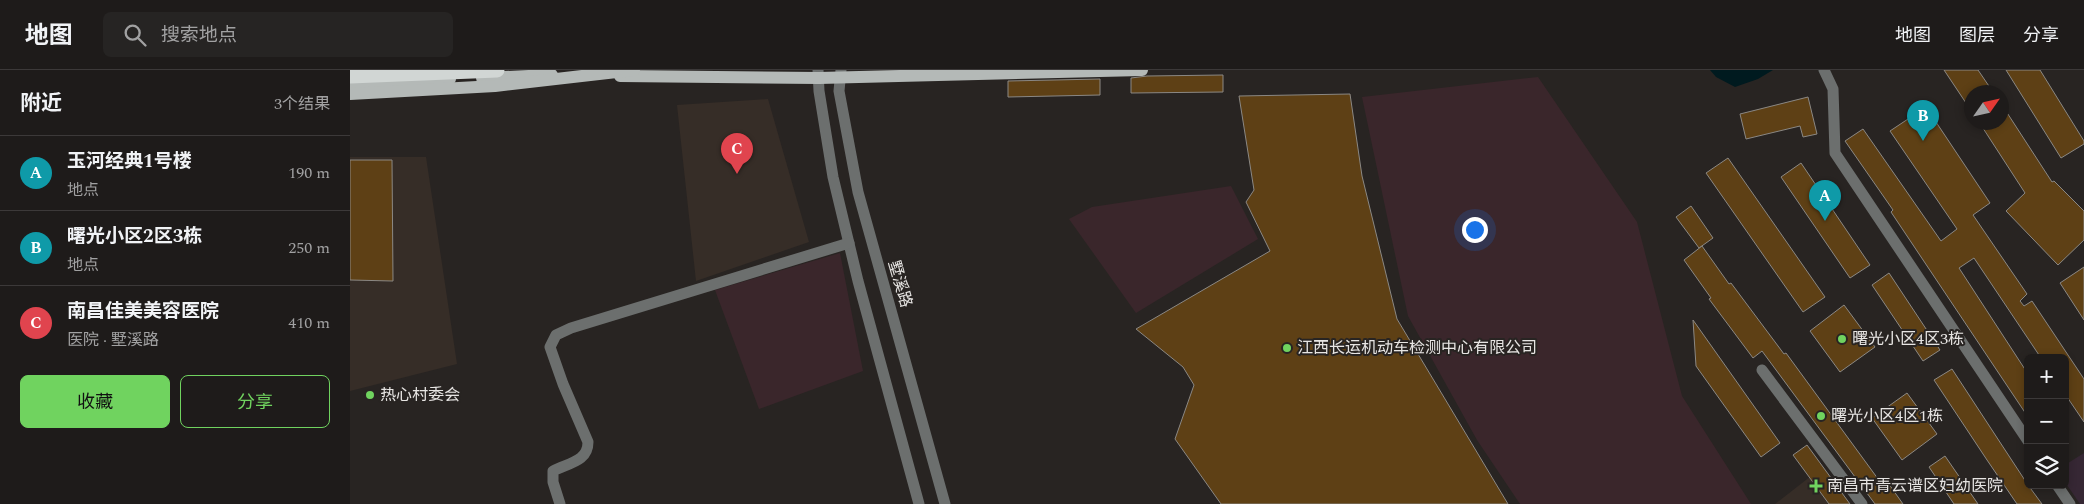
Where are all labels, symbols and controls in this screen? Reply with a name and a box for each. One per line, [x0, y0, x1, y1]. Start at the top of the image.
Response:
search box [103, 12, 453, 57]
text: 地图 [25, 18, 73, 54]
icon: search [121, 21, 149, 49]
text: 搜索地点 [161, 21, 237, 50]
text: 地图 [1895, 22, 1931, 49]
text: 图层 [1959, 22, 1995, 49]
text: 分享 [2023, 22, 2059, 49]
north arrow [1964, 85, 2009, 130]
text: 附近 [20, 88, 62, 120]
text: 3个结果 [274, 92, 330, 116]
pin: B [1907, 100, 1939, 141]
pin: C [721, 133, 753, 174]
text: 玉河经典1号楼 [67, 147, 192, 176]
text: A [30, 161, 42, 185]
text: 190 m [288, 161, 330, 185]
text: 地点 [67, 178, 99, 202]
pin: A [1809, 180, 1841, 221]
your location [1462, 217, 1488, 243]
text: 曙光小区2区3栋 [67, 222, 202, 251]
text: B [30, 236, 42, 260]
text: 250 m [288, 236, 330, 260]
text: 地点 [67, 253, 99, 277]
street label: 墅溪路 [882, 258, 918, 310]
text: 南昌佳美美容医院 [67, 297, 219, 326]
text: C [30, 311, 42, 335]
text: 410 m [288, 311, 330, 335]
place label: 曙光小区4区3栋 [1852, 327, 1964, 351]
text: 医院 · 墅溪路 [67, 328, 159, 352]
marker: 曙光小区4区3栋 [1836, 333, 1848, 345]
place label: 江西长运机动车检测中心有限公司 [1297, 336, 1537, 360]
marker: 江西长运机动车检测中心有限公司 [1281, 342, 1293, 354]
map controls [2024, 354, 2069, 489]
button: + [2024, 354, 2069, 399]
button: 收藏 [20, 375, 170, 428]
button: 分享 [180, 375, 330, 428]
place label: 热心村委会 [380, 383, 460, 407]
marker: 热心村委会 [364, 389, 376, 401]
button: − [2024, 399, 2069, 444]
place label: 曙光小区4区1栋 [1831, 404, 1943, 428]
marker: 曙光小区4区1栋 [1815, 410, 1827, 422]
button: layers [2024, 444, 2069, 489]
place label: 南昌市青云谱区妇幼医院 [1827, 474, 2003, 498]
marker: 南昌市青云谱区妇幼医院 [1809, 479, 1823, 493]

